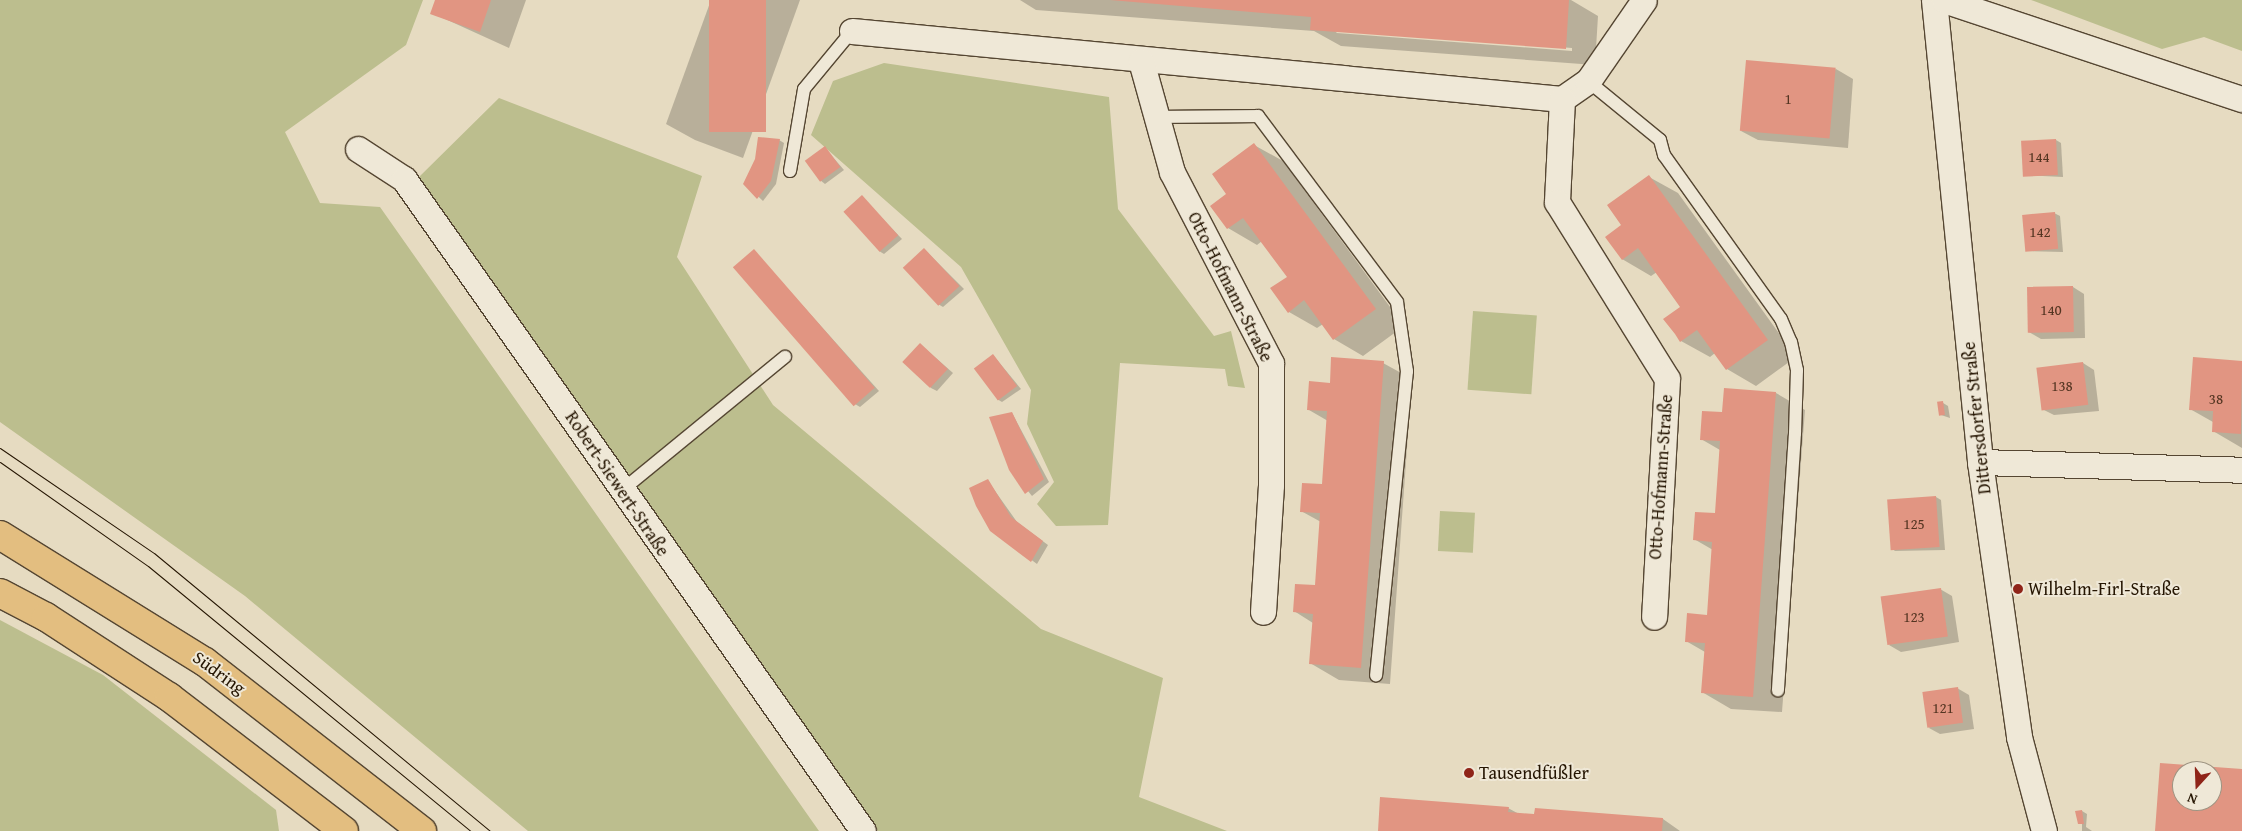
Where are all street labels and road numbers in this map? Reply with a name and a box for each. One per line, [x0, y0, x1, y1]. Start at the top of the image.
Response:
street label: Otto-Hofmann-Straße [1183, 208, 1277, 366]
street label: Dittersdorfer Straße [1958, 341, 1996, 495]
street label: Otto-Hofmann-Straße [1644, 394, 1678, 560]
street label: Robert-Siewert-Straße [560, 407, 674, 561]
street label: Südring [189, 647, 249, 699]

